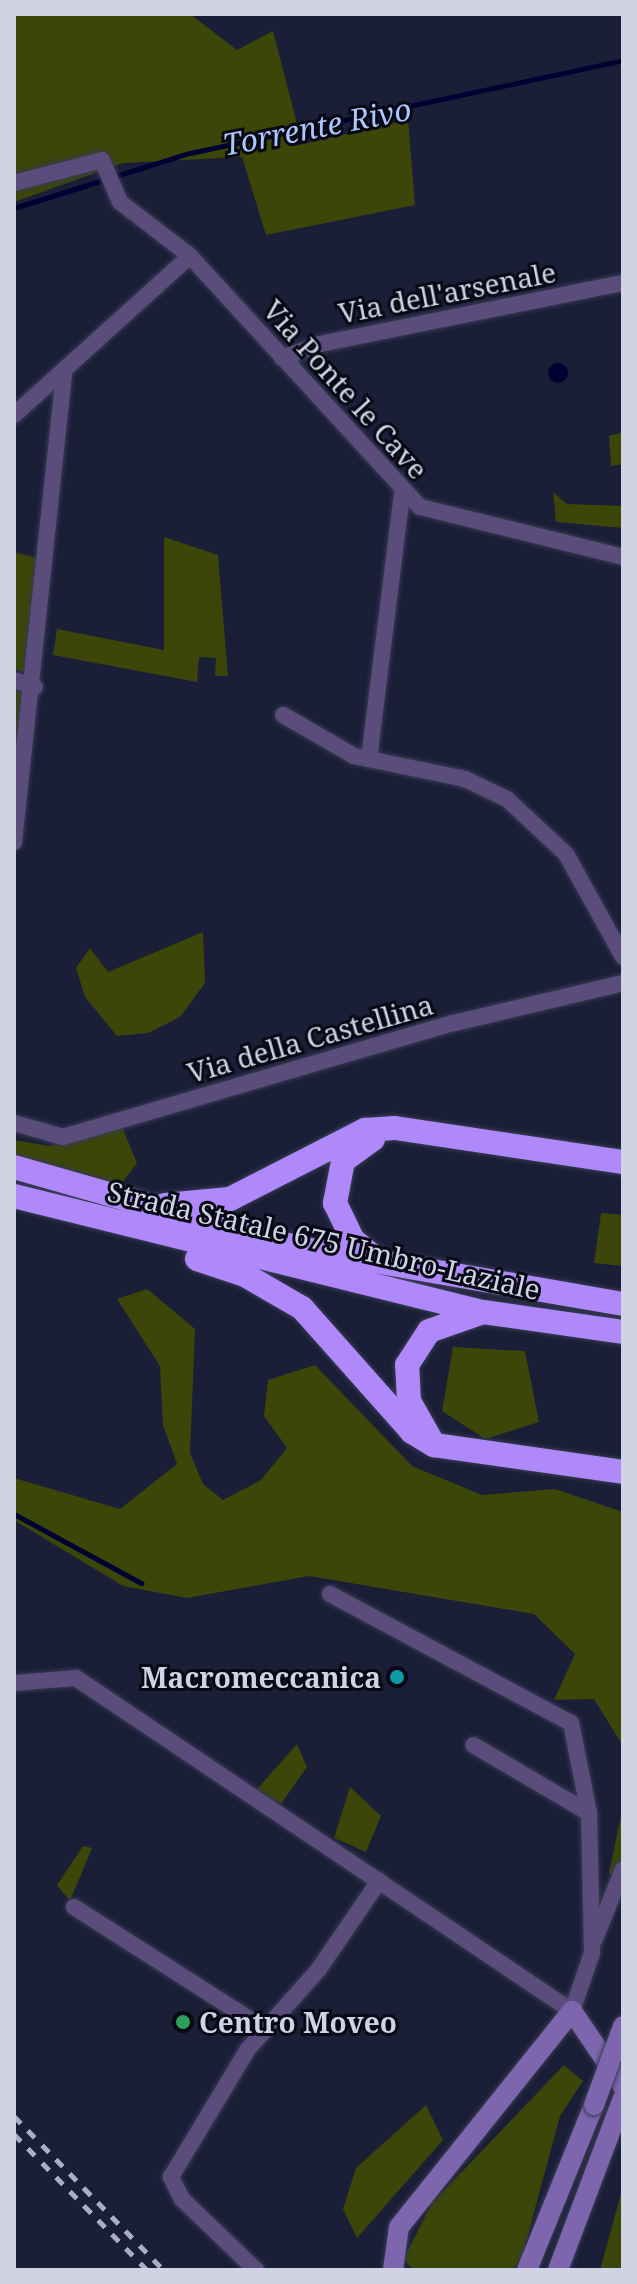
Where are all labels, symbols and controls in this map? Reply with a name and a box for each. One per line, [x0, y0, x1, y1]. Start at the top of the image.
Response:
water label: Torrente Rivo [220, 91, 414, 163]
street label: Via dell'arsenale [336, 254, 558, 330]
street label: Via Ponte le Cave [257, 293, 435, 485]
street label: Via della Castellina [183, 987, 437, 1089]
street label: Strada Statale 675 Umbro-Laziale [104, 1174, 544, 1306]
place label: Macromeccanica [141, 1660, 381, 1694]
marker: Macromeccanica [388, 1668, 406, 1686]
place label: Centro Moveo [199, 2005, 397, 2039]
marker: Centro Moveo [174, 2013, 192, 2031]

